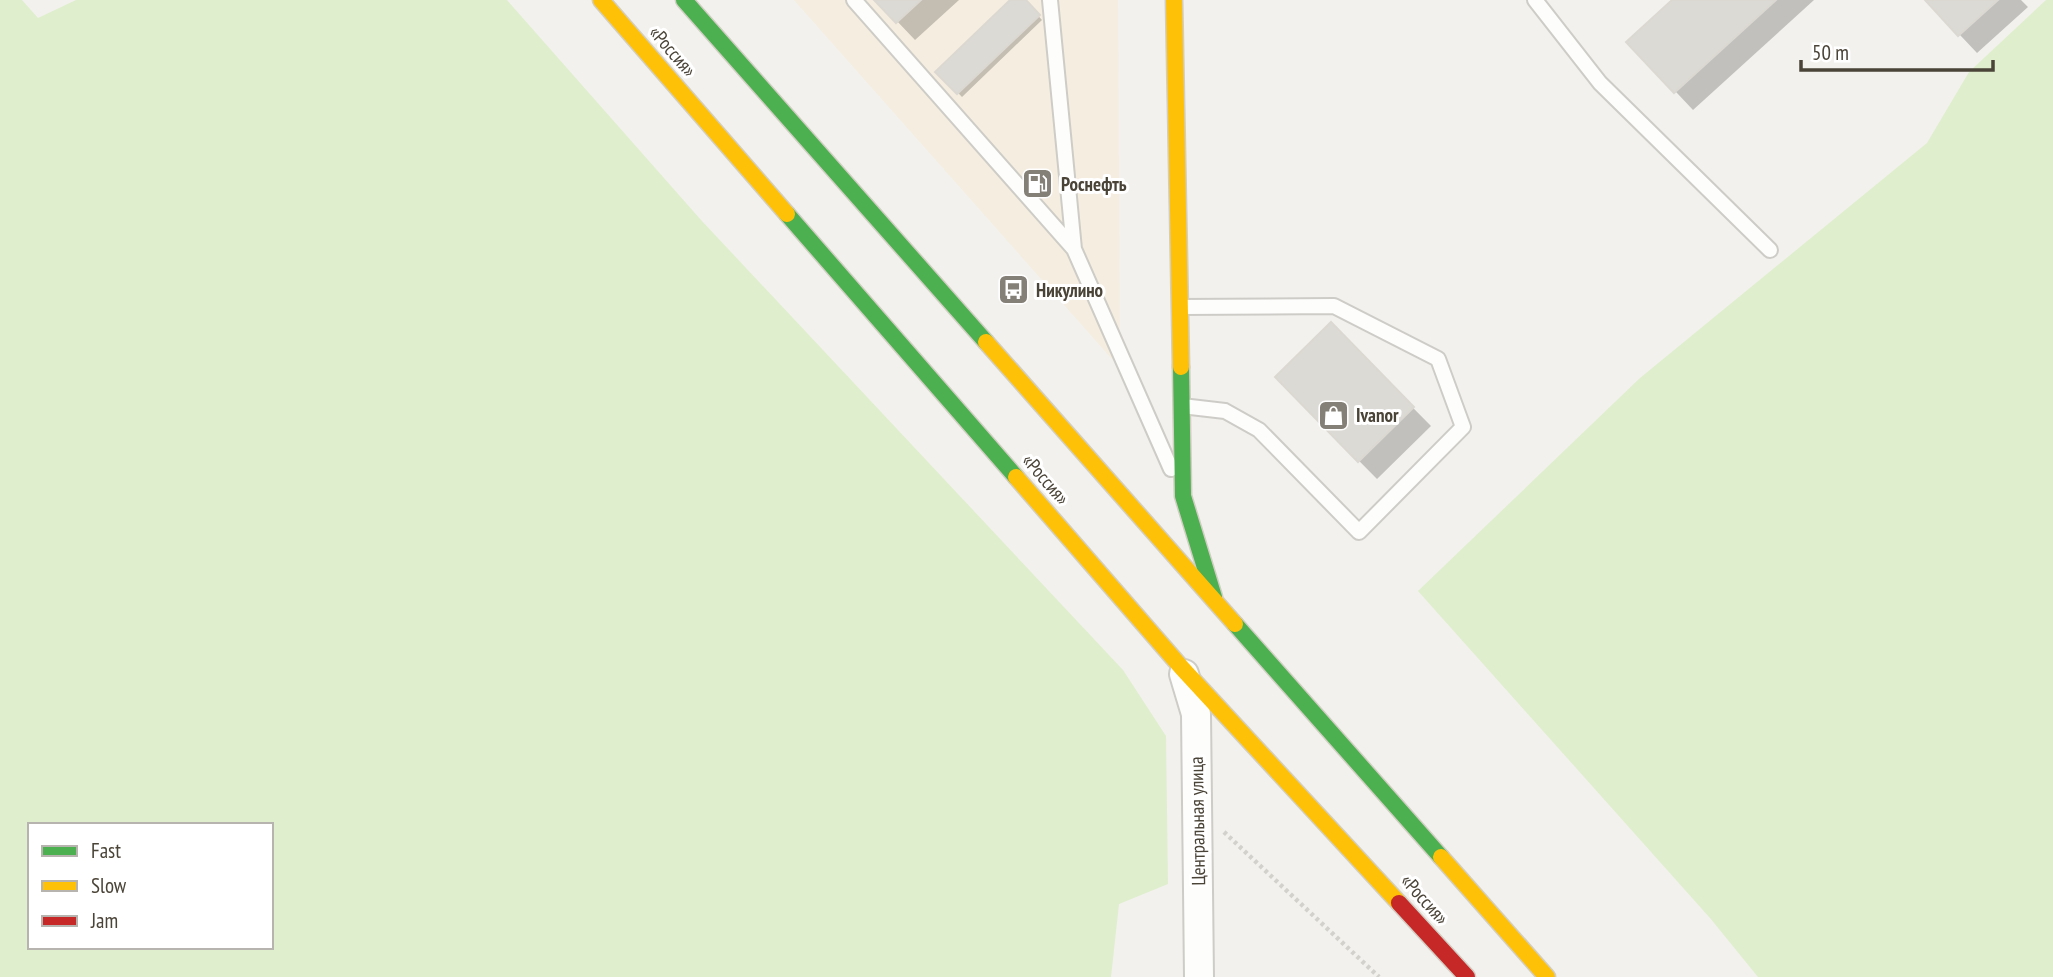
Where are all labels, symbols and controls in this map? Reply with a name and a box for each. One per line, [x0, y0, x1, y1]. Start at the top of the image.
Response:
street label: «Россия» [644, 21, 702, 81]
scale bar [1801, 28, 1994, 72]
text: 50 m [1812, 39, 1849, 66]
fuel station icon: Роснефть [1021, 167, 1055, 201]
place label: Роснефть [1061, 172, 1127, 196]
bus stop icon: Никулино [996, 273, 1030, 307]
place label: Никулино [1036, 278, 1103, 302]
shop icon: Ivanor [1316, 398, 1350, 432]
place label: Ivanor [1356, 403, 1399, 427]
street label: «Россия» [1017, 449, 1075, 509]
street label: Центральная улица [1184, 756, 1210, 886]
legend [28, 823, 273, 949]
text: Fast [91, 837, 121, 864]
street label: «Россия» [1396, 869, 1454, 929]
text: Slow [91, 872, 127, 899]
text: Jam [90, 907, 118, 934]

